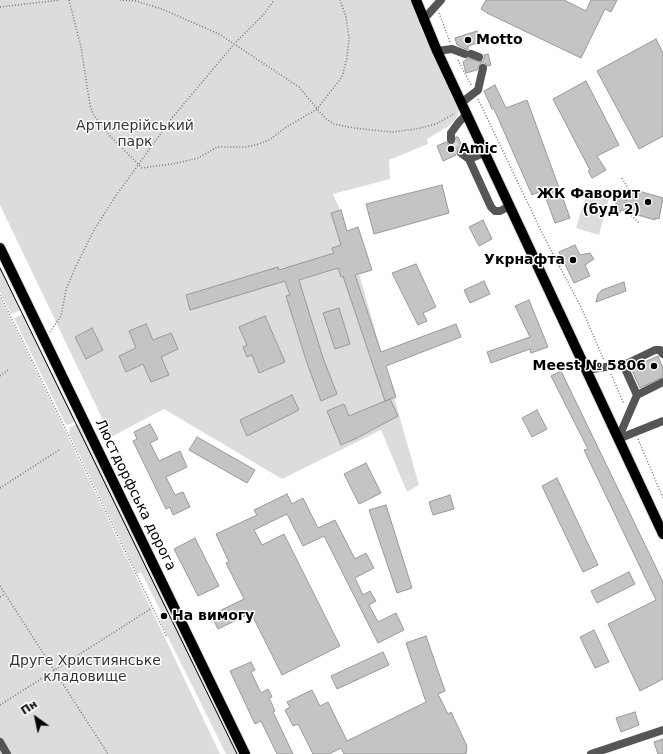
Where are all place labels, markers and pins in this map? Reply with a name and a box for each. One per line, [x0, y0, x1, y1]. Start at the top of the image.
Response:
place label: Motto [476, 32, 523, 48]
marker: Motto [463, 35, 473, 45]
place label: Amic [459, 141, 498, 157]
marker: Amic [446, 144, 456, 154]
place label: ЖК Фаворит (буд 2) [537, 186, 640, 218]
marker: ЖК Фаворит (буд 2) [643, 197, 653, 207]
place label: Укрнафта [484, 252, 565, 268]
marker: Укрнафта [568, 255, 578, 265]
place label: Meest № 5806 [532, 358, 646, 374]
marker: Meest № 5806 [649, 361, 659, 371]
place label: На вимогу [172, 608, 254, 624]
marker: На вимогу [159, 611, 169, 621]

